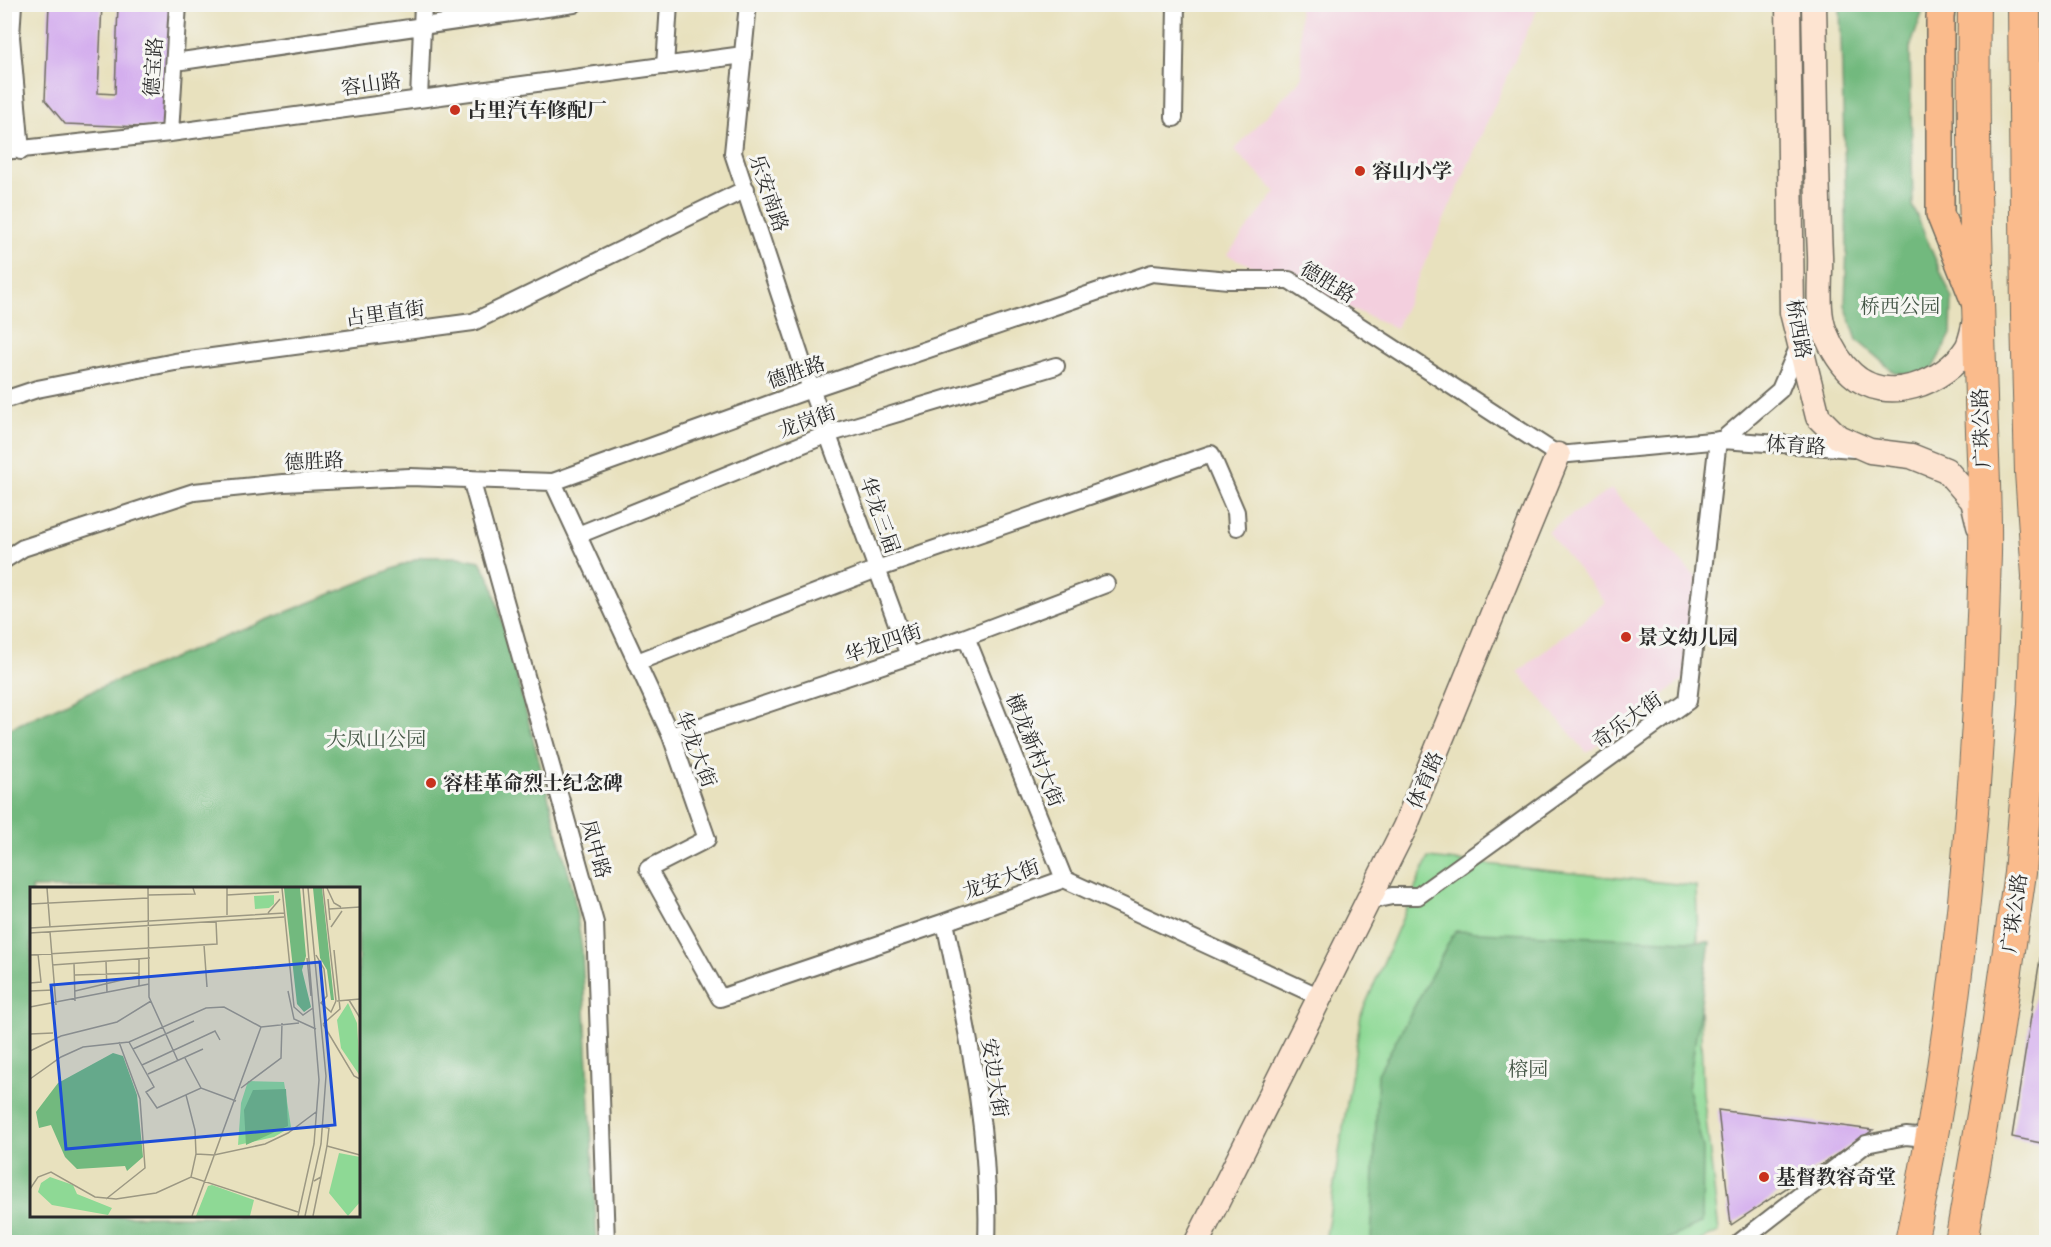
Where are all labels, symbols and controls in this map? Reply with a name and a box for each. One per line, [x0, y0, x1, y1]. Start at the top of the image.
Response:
street label: 德宝路 [138, 36, 168, 98]
street label: 容山路 [339, 67, 403, 101]
place label: 占里汽车修配厂 [467, 97, 607, 123]
marker: 占里汽车修配厂 [448, 103, 462, 117]
street label: 乐安南路 [744, 151, 794, 235]
place label: 容山小学 [1372, 158, 1452, 184]
marker: 容山小学 [1353, 164, 1367, 178]
street label: 德胜路 [1296, 255, 1360, 309]
park label: 桥西公园 [1860, 293, 1940, 319]
street label: 占里直街 [344, 295, 426, 331]
street label: 桥西路 [1781, 297, 1817, 361]
street label: 德胜路 [763, 350, 829, 394]
street label: 广珠公路 [1967, 388, 1995, 468]
street label: 龙岗街 [774, 399, 840, 443]
street label: 体育路 [1765, 430, 1827, 460]
street label: 德胜路 [283, 446, 345, 476]
street label: 华龙三届 [854, 473, 906, 557]
street label: 华龙四街 [841, 618, 925, 668]
place label: 景文幼儿园 [1638, 624, 1738, 650]
marker: 景文幼儿园 [1619, 630, 1633, 644]
street label: 奇乐大街 [1587, 686, 1667, 754]
street label: 横龙新村大街 [1000, 689, 1070, 811]
street label: 华龙大街 [670, 707, 722, 791]
park label: 大凤山公园 [326, 726, 426, 752]
street label: 体育路 [1401, 747, 1449, 813]
place label: 容桂革命烈士纪念碑 [443, 770, 623, 796]
marker: 容桂革命烈士纪念碑 [424, 776, 438, 790]
street label: 凤中路 [575, 817, 617, 881]
street label: 龙安大街 [959, 853, 1043, 905]
street label: 广珠公路 [1996, 872, 2032, 954]
inset map [30, 887, 360, 1217]
street label: 安边大街 [976, 1036, 1014, 1120]
park label: 榕园 [1508, 1056, 1548, 1082]
place label: 基督教容奇堂 [1776, 1164, 1896, 1190]
marker: 基督教容奇堂 [1757, 1170, 1771, 1184]

